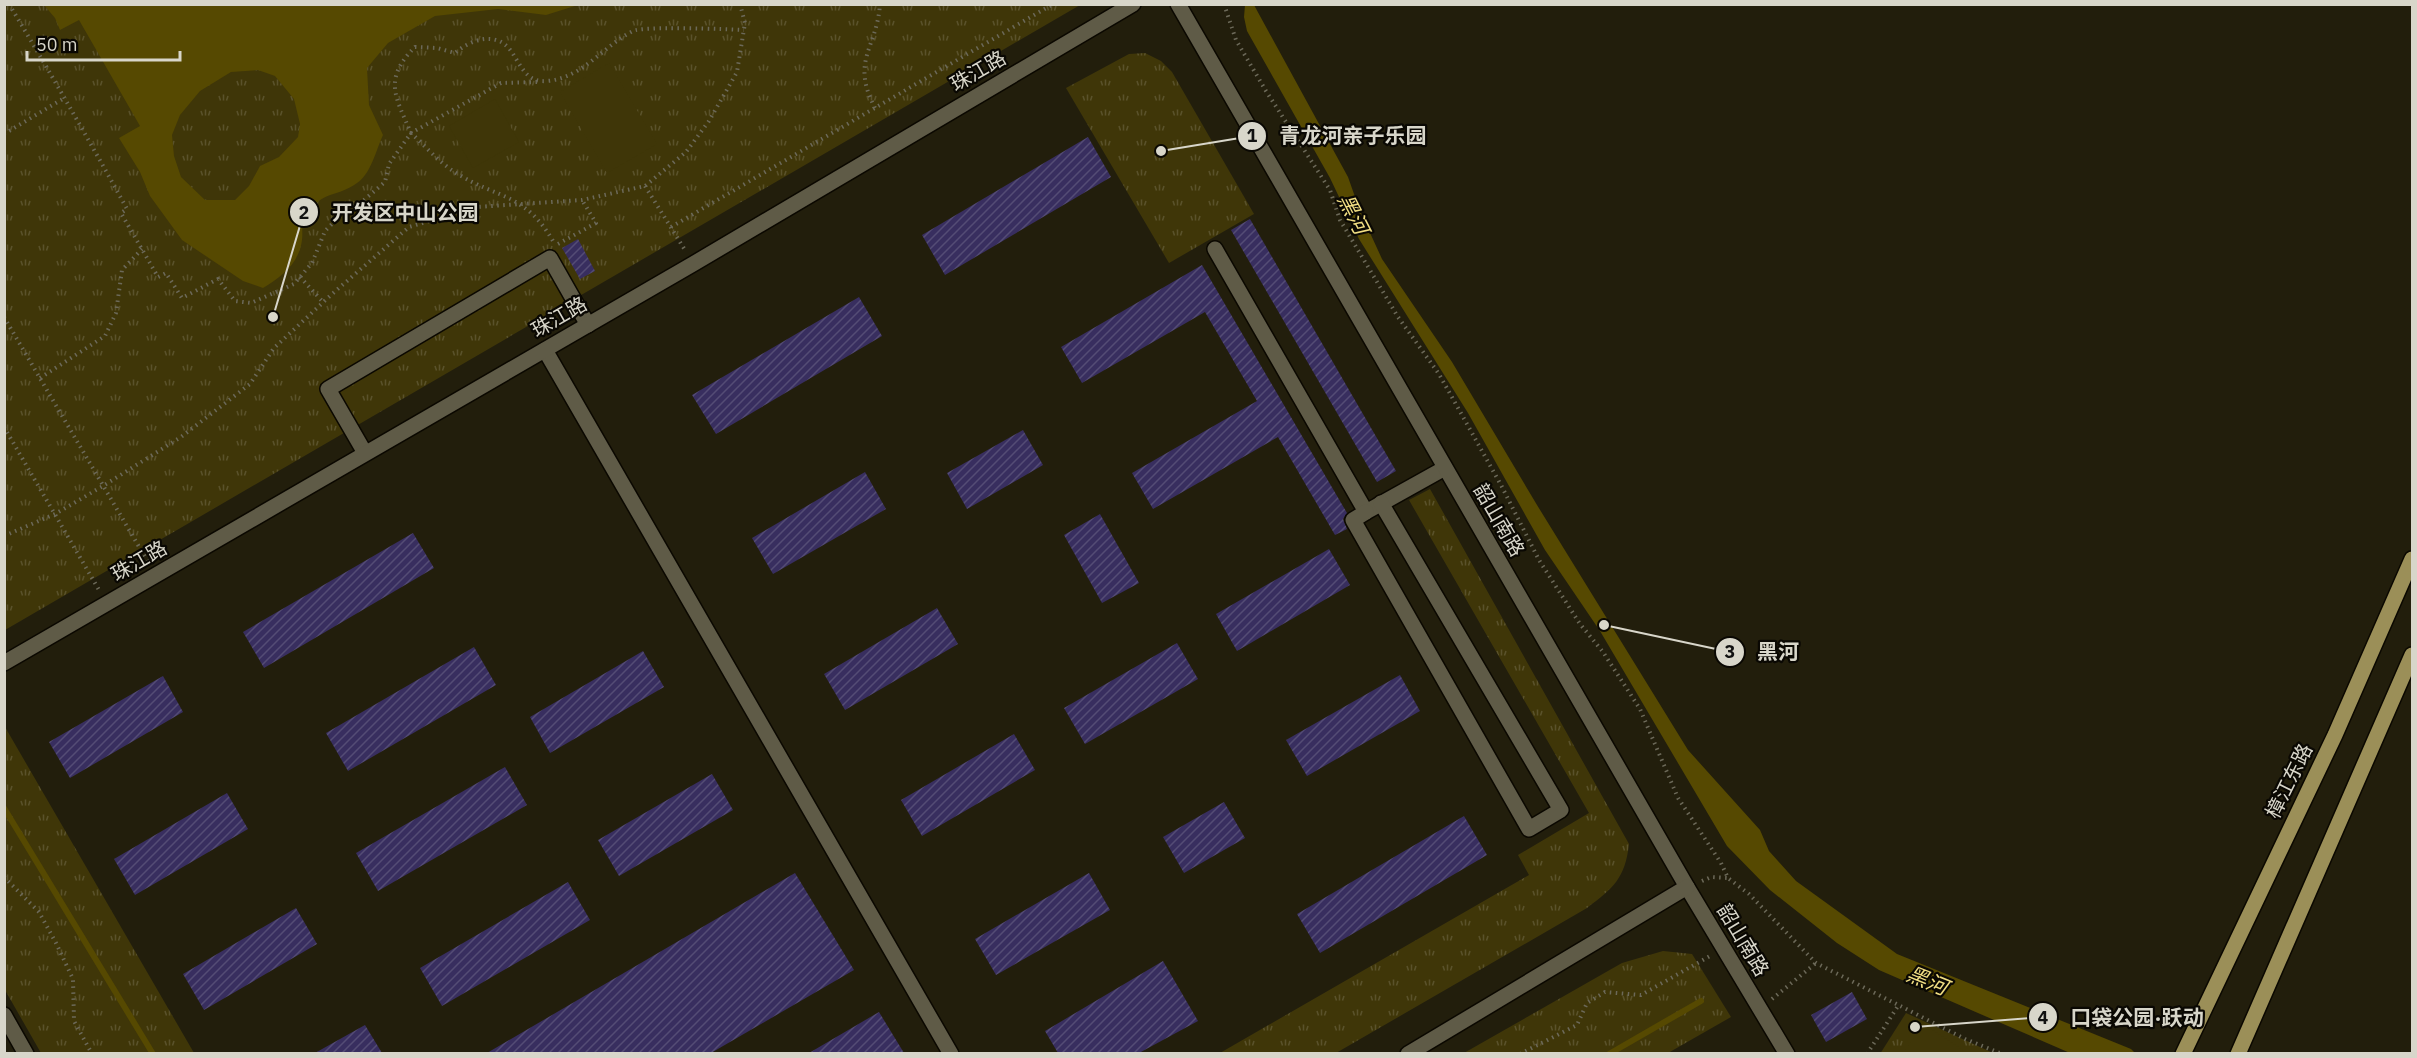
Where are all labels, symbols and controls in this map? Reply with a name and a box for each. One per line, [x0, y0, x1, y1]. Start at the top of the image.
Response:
scale bar [27, 24, 180, 62]
text: 50 m [36, 33, 78, 56]
street label: 珠江路 [945, 44, 1010, 97]
callout: 青龙河亲子乐园 [1237, 116, 1438, 155]
text: 青龙河亲子乐园 [1280, 121, 1427, 149]
text: 1 [1247, 124, 1258, 147]
water label: 黑河 [1332, 188, 1378, 242]
callout: 开发区中山公园 [289, 193, 490, 232]
text: 开发区中山公园 [332, 198, 479, 226]
text: 2 [299, 201, 309, 224]
street label: 珠江路 [526, 290, 591, 343]
street label: 韶山南路 [1468, 478, 1531, 561]
street label: 珠江路 [106, 534, 171, 587]
callout: 黑河 [1715, 632, 1811, 671]
text: 黑河 [1757, 637, 1799, 665]
text: 3 [1725, 640, 1735, 663]
street label: 樟江东路 [2259, 739, 2318, 823]
street label: 韶山南路 [1711, 899, 1776, 981]
water label: 黑河 [1903, 959, 1956, 1002]
callout: 口袋公园·跃动 [2028, 998, 2215, 1037]
text: 口袋公园·跃动 [2070, 1003, 2204, 1031]
text: 4 [2038, 1006, 2049, 1029]

